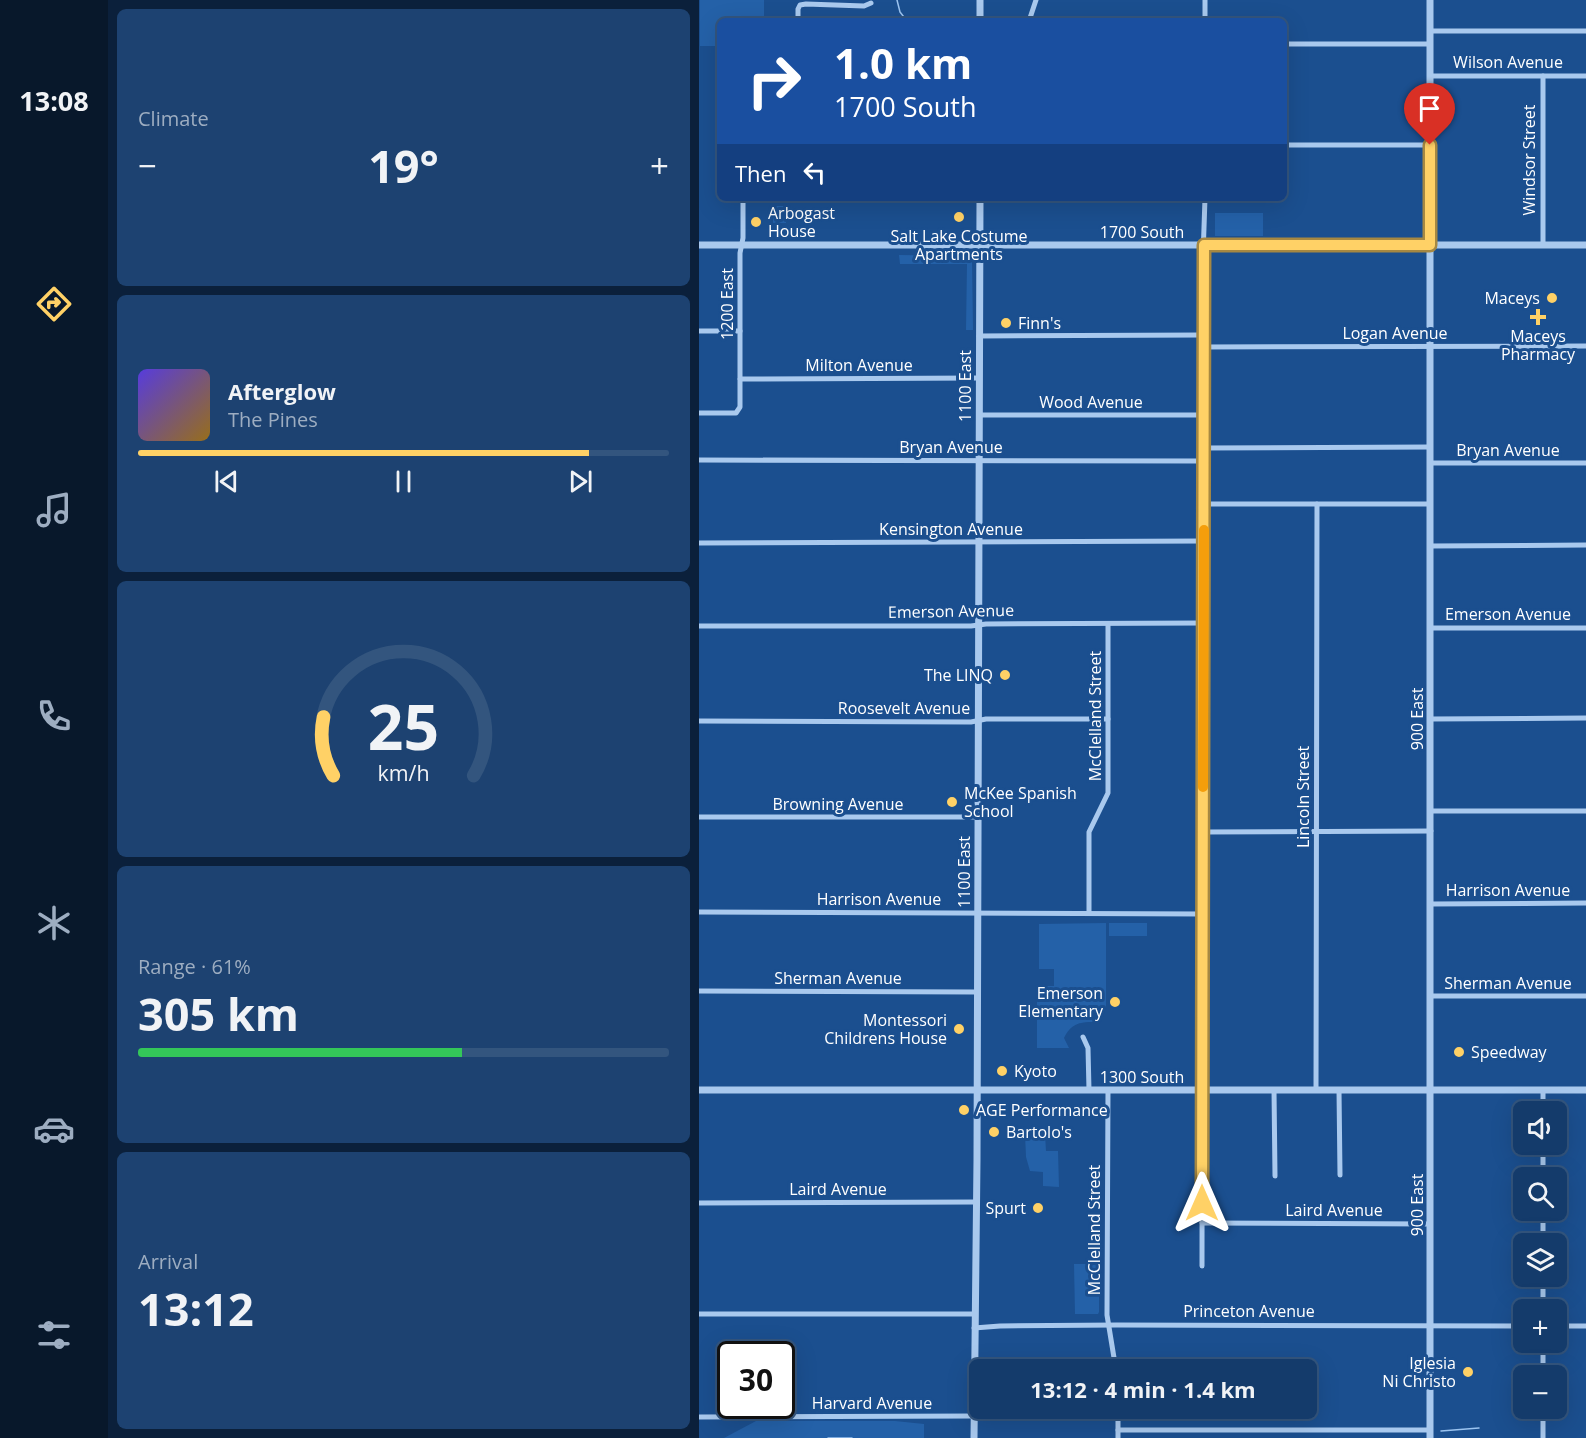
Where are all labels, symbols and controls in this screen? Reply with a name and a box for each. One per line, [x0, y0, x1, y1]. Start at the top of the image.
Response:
text: 1.0 km [834, 34, 972, 91]
icon: right [735, 42, 813, 120]
street label: Wilson Avenue [1453, 51, 1563, 73]
text: 13:08 [19, 82, 89, 119]
pin [1404, 83, 1455, 145]
text: 1700 South [834, 88, 977, 125]
icon: arrive [1413, 92, 1446, 125]
street label: Windsor Street [1518, 104, 1540, 216]
text: Climate [138, 105, 209, 132]
text: 19° [368, 135, 439, 196]
text: − [138, 143, 157, 188]
text: + [650, 143, 669, 188]
icon: left [798, 156, 831, 189]
text: Then [735, 158, 786, 188]
place label: Arbogast House [768, 202, 835, 242]
marker: Salt Lake Costume Apartments [952, 210, 966, 224]
marker: Arbogast House [749, 215, 763, 229]
street label: 1700 South [1100, 221, 1184, 243]
place label: Salt Lake Costume Apartments [891, 225, 1028, 265]
street label: 1200 East [716, 268, 738, 340]
icon: directions [33, 283, 75, 325]
place label: Maceys [1484, 287, 1540, 309]
marker: Maceys [1545, 291, 1559, 305]
marker: Maceys Pharmacy [1531, 310, 1545, 324]
place label: Finn's [1018, 312, 1061, 334]
marker: Finn's [999, 316, 1013, 330]
street label: Logan Avenue [1342, 322, 1448, 344]
place label: Maceys Pharmacy [1501, 325, 1576, 365]
street label: 1100 East [954, 350, 976, 422]
street label: Milton Avenue [805, 354, 913, 376]
text: Afterglow [228, 376, 336, 406]
street label: Wood Avenue [1039, 391, 1143, 413]
text: The Pines [228, 406, 318, 433]
street label: Bryan Avenue [899, 436, 1003, 458]
street label: Bryan Avenue [1456, 439, 1560, 461]
icon: previous [210, 465, 243, 498]
icon: pause [387, 465, 420, 498]
icon: next [564, 465, 597, 498]
icon: music [33, 489, 75, 531]
street label: Kensington Avenue [879, 518, 1023, 540]
street label: Emerson Avenue [888, 599, 1014, 623]
street label: Emerson Avenue [1445, 603, 1571, 625]
street label: McClelland Street [1084, 650, 1106, 781]
place label: The LINQ [924, 664, 993, 686]
marker: The LINQ [998, 668, 1012, 682]
text: 25 [368, 683, 439, 768]
street label: 900 East [1406, 687, 1428, 750]
icon: phone [33, 695, 75, 737]
street label: Roosevelt Avenue [838, 697, 970, 719]
street label: Lincoln Street [1292, 746, 1314, 848]
text: km/h [377, 758, 430, 787]
place label: McKee Spanish School [964, 782, 1077, 822]
street label: Browning Avenue [772, 793, 904, 815]
marker: McKee Spanish School [945, 795, 959, 809]
street label: 1100 East [953, 836, 975, 908]
street label: Harrison Avenue [1446, 879, 1570, 901]
street label: Harrison Avenue [817, 888, 941, 910]
icon: climate [33, 902, 75, 944]
text: Range · 61% [138, 953, 251, 980]
street label: Sherman Avenue [774, 967, 902, 989]
street label: Sherman Avenue [1444, 972, 1572, 994]
place label: Emerson Elementary [1018, 982, 1104, 1022]
text: 305 km [138, 983, 299, 1044]
marker: Emerson Elementary [1108, 995, 1122, 1009]
place label: Montessori Childrens House [824, 1009, 947, 1049]
marker: Montessori Childrens House [952, 1022, 966, 1036]
place label: Speedway [1471, 1041, 1548, 1063]
marker: Speedway [1452, 1045, 1466, 1059]
place label: Kyoto [1014, 1060, 1057, 1082]
marker: Kyoto [995, 1064, 1009, 1078]
street label: 1300 South [1100, 1066, 1184, 1088]
place label: AGE Performance [976, 1099, 1108, 1121]
map controls [1513, 1101, 1567, 1419]
button: sound [1513, 1101, 1567, 1155]
marker: AGE Performance [957, 1103, 971, 1117]
icon: car [33, 1108, 75, 1150]
place label: Bartolo's [1006, 1121, 1072, 1143]
marker: Bartolo's [987, 1125, 1001, 1139]
street label: McClelland Street [1083, 1164, 1105, 1295]
button: search [1513, 1167, 1567, 1221]
position arrow [1170, 1171, 1234, 1235]
street label: 900 East [1406, 1173, 1428, 1236]
street label: Laird Avenue [789, 1178, 887, 1200]
place label: Spurt [985, 1197, 1026, 1219]
street label: Laird Avenue [1285, 1199, 1383, 1221]
marker: Spurt [1031, 1201, 1045, 1215]
button: layers [1513, 1233, 1567, 1287]
text: Arrival [138, 1248, 198, 1275]
text: 13:12 [138, 1278, 254, 1339]
button: + [1513, 1299, 1567, 1353]
street label: Princeton Avenue [1183, 1300, 1315, 1322]
icon: filters [33, 1314, 75, 1356]
speed limit sign: 30 [717, 1341, 795, 1419]
place label: Iglesia Ni Christo [1382, 1352, 1456, 1392]
marker: Iglesia Ni Christo [1461, 1365, 1475, 1379]
button: − [1513, 1365, 1567, 1419]
text: 13:12 · 4 min · 1.4 km [1030, 1374, 1256, 1404]
street label: Harvard Avenue [812, 1392, 932, 1414]

